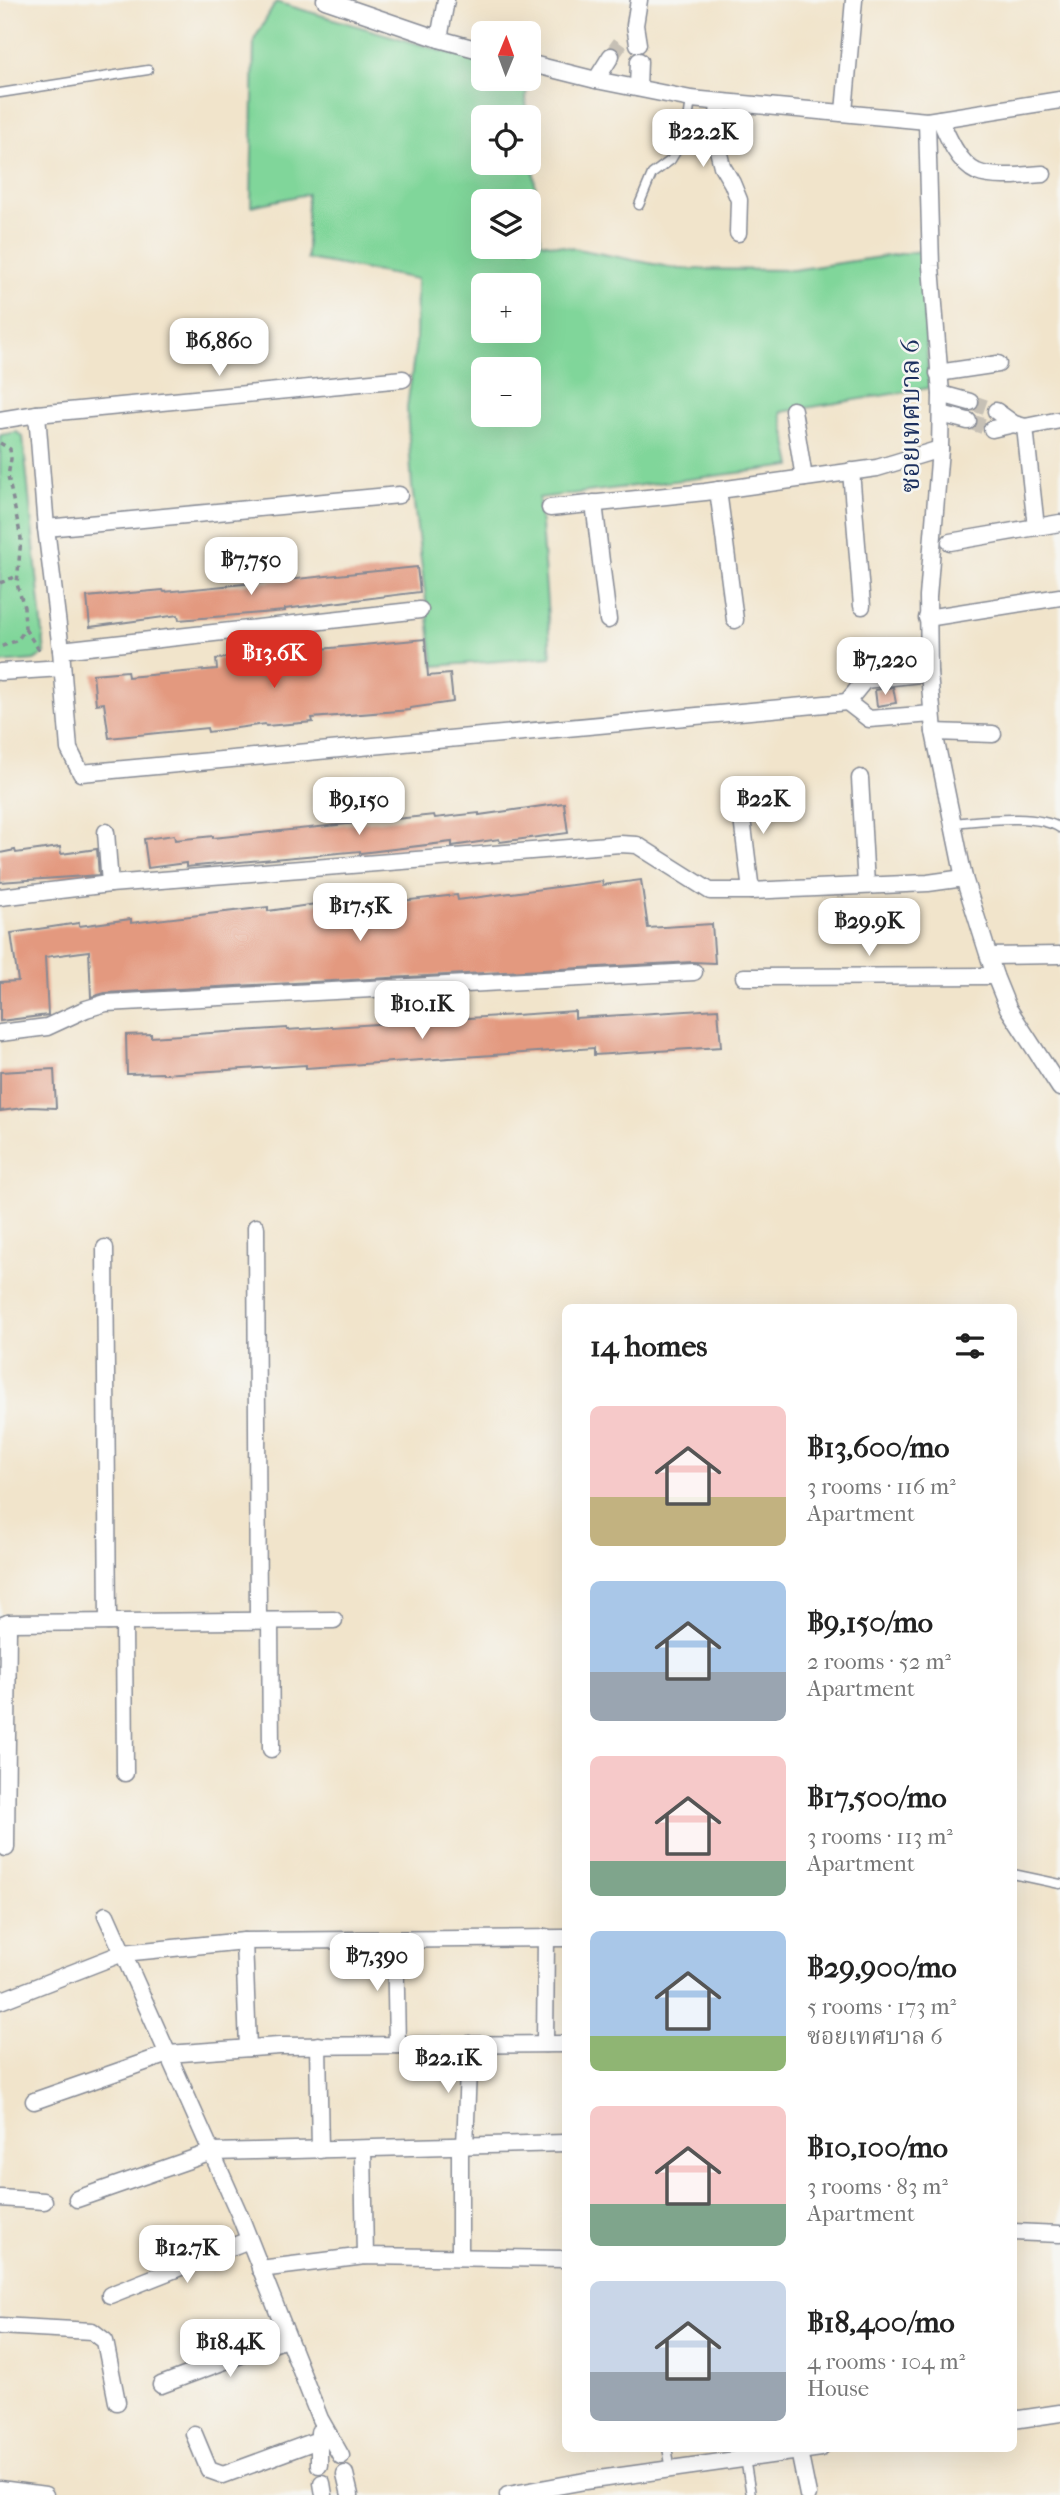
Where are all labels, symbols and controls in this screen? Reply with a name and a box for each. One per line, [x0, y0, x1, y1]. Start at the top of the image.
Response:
north arrow [471, 21, 541, 91]
map controls [471, 21, 541, 427]
button: locate [471, 105, 541, 175]
pin: ฿22.2K [646, 110, 760, 169]
text: ฿22.2K [668, 118, 738, 145]
button: layers [471, 189, 541, 259]
button: + [471, 273, 541, 343]
pin: ฿6,860 [162, 318, 276, 378]
text: ฿6,860 [186, 327, 252, 354]
street label: ซอยเทศบาล 6 [895, 338, 926, 493]
button: − [471, 357, 541, 427]
pin: ฿7,750 [194, 538, 308, 597]
text: ฿7,750 [221, 546, 281, 573]
pin: ฿13.6K [217, 630, 331, 690]
pin: ฿7,220 [828, 638, 942, 697]
text: ฿13.6K [242, 639, 306, 666]
text: ฿7,220 [853, 646, 917, 673]
pin: ฿22K [722, 776, 804, 836]
pin: ฿9,150 [302, 778, 416, 837]
text: ฿22K [736, 785, 790, 812]
text: ฿9,150 [329, 786, 389, 813]
pin: ฿17.5K [303, 884, 417, 943]
text: ฿17.5K [329, 892, 391, 919]
pin: ฿29.9K [812, 898, 926, 958]
text: ฿29.9K [834, 907, 904, 934]
pin: ฿10.1K [365, 982, 479, 1041]
text: ฿10.1K [391, 990, 453, 1017]
icon: filters [951, 1327, 989, 1365]
text: 14 homes [590, 1329, 707, 1364]
text: ฿13,600/mo [807, 1430, 950, 1465]
icon: home [646, 1434, 730, 1518]
text: 3 rooms · 116 m² [807, 1473, 956, 1500]
text: Apartment [807, 1500, 915, 1527]
text: ฿9,150/mo [807, 1605, 933, 1640]
icon: home [646, 1609, 730, 1693]
text: 2 rooms · 52 m² [807, 1648, 951, 1675]
text: Apartment [807, 1675, 915, 1702]
text: ฿17,500/mo [807, 1780, 947, 1815]
icon: home [646, 1784, 730, 1868]
text: 3 rooms · 113 m² [807, 1823, 953, 1850]
text: Apartment [807, 1850, 915, 1877]
pin: ฿7,390 [320, 1934, 434, 1993]
text: ฿7,390 [346, 1942, 408, 1969]
text: ฿29,900/mo [807, 1950, 957, 1985]
icon: home [646, 1959, 730, 2043]
text: 5 rooms · 173 m² [807, 1993, 956, 2020]
text: ซอยเทศบาล 6 [807, 2023, 943, 2050]
pin: ฿22.1K [391, 2036, 505, 2095]
text: ฿22.1K [415, 2044, 481, 2071]
text: ฿10,100/mo [807, 2130, 948, 2165]
icon: home [646, 2134, 730, 2218]
text: 3 rooms · 83 m² [807, 2173, 948, 2200]
text: Apartment [807, 2200, 915, 2227]
pin: ฿12.7K [130, 2226, 244, 2285]
text: ฿12.7K [155, 2234, 219, 2261]
text: ฿18,400/mo [807, 2305, 955, 2340]
icon: home [646, 2309, 730, 2393]
pin: ฿18.4K [173, 2320, 287, 2379]
text: ฿18.4K [196, 2328, 264, 2355]
text: 4 rooms · 104 m² [807, 2348, 965, 2375]
text: House [807, 2375, 869, 2402]

